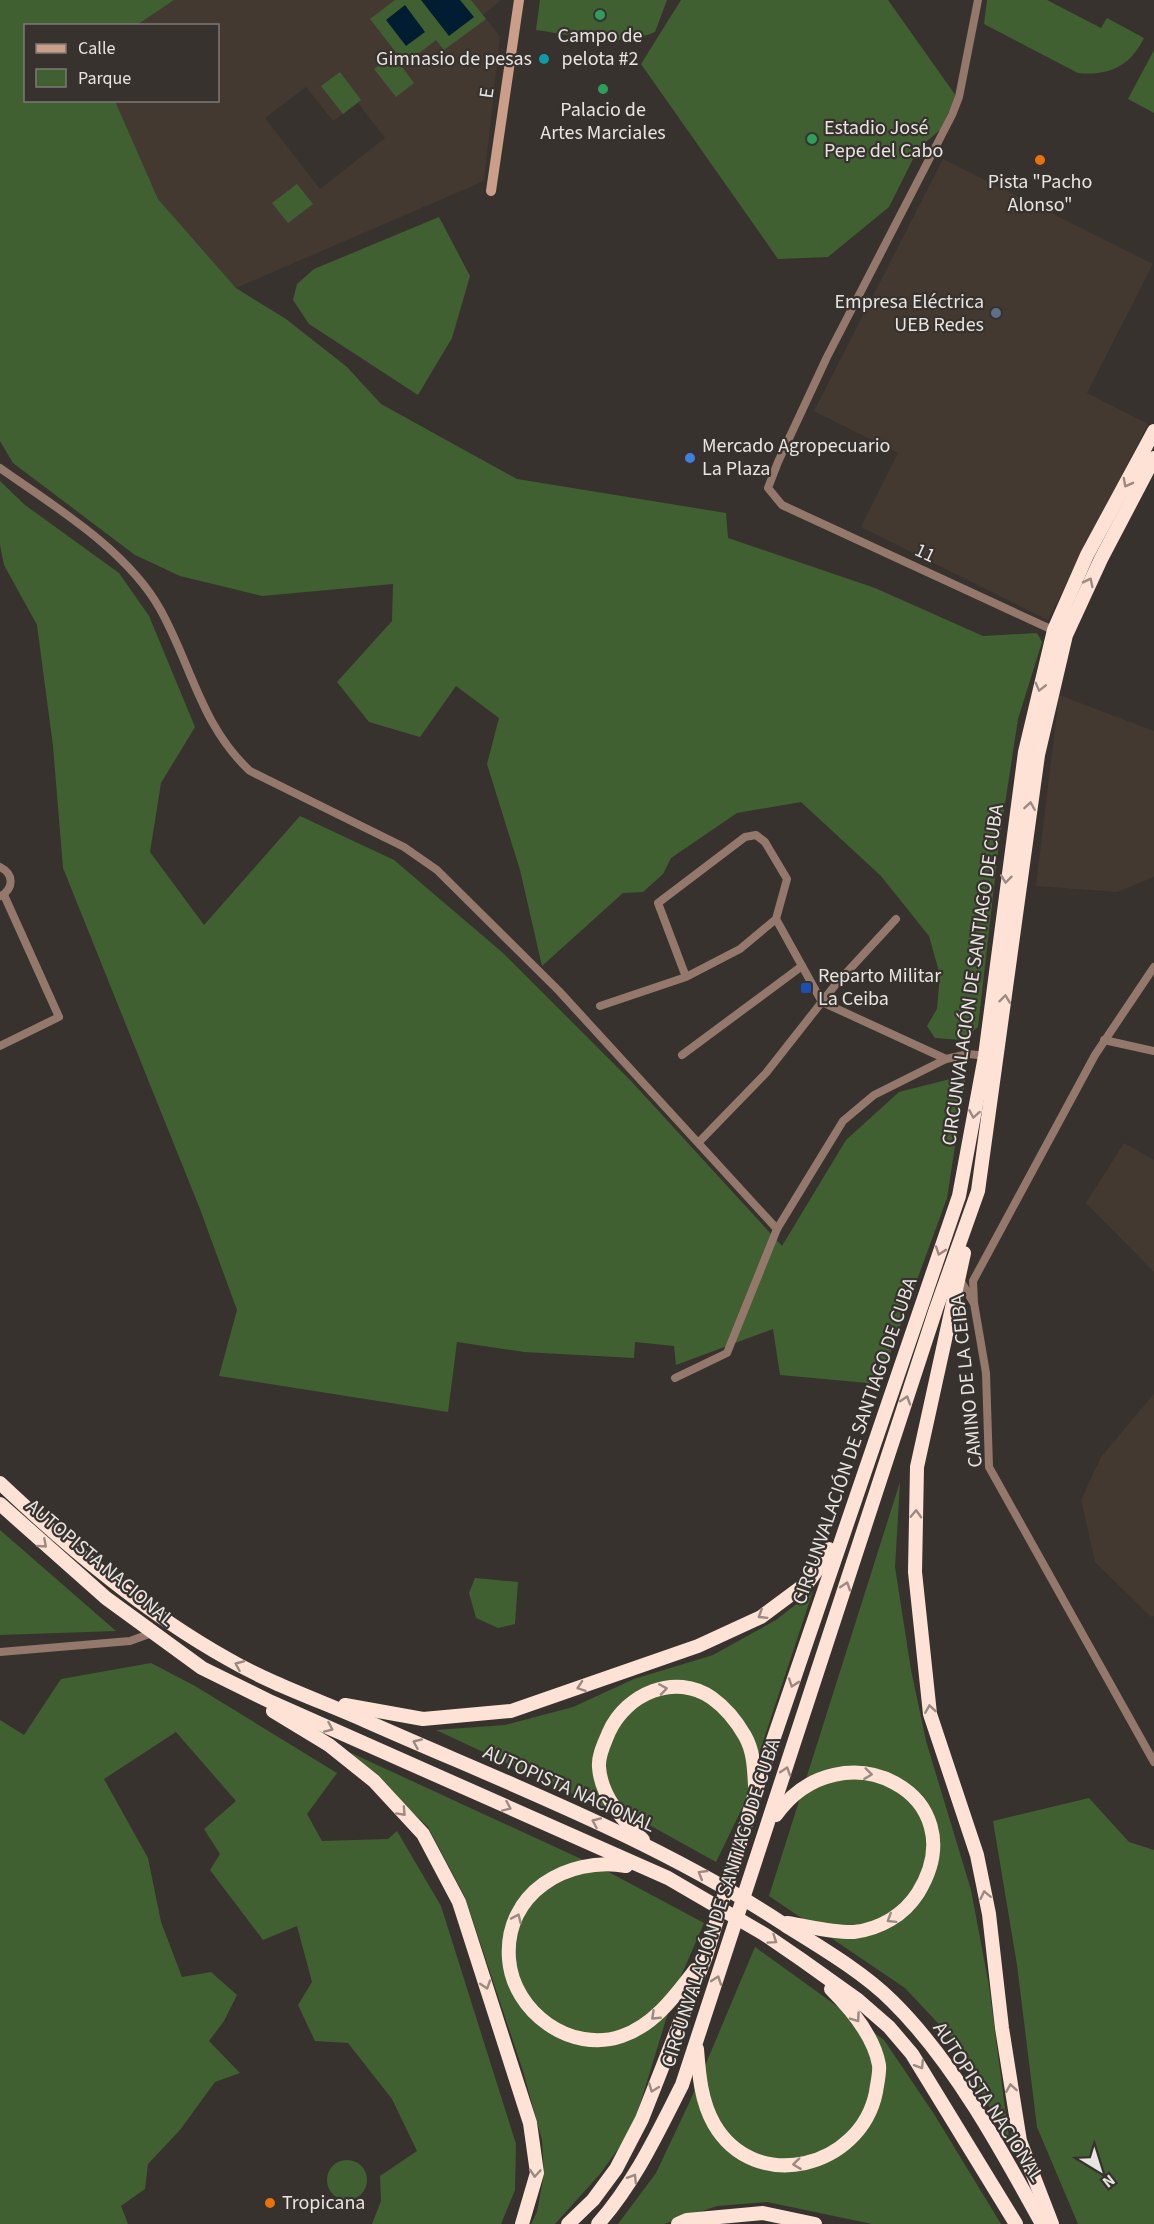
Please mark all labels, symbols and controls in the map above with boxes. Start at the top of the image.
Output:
marker: Campo de pelota #2 [593,8,607,22]
place label: Campo de pelota #2 [557,22,643,73]
legend [24,24,219,102]
text: Calle [78,36,116,61]
place label: Gimnasio de pesas [376,45,532,73]
marker: Gimnasio de pesas [537,52,551,66]
text: Parque [78,66,131,91]
marker: Palacio de Artes Marciales [596,82,610,96]
street label: E [472,86,502,100]
place label: Palacio de Artes Marciales [540,96,666,147]
place label: Estadio José Pepe del Cabo [824,114,943,165]
marker: Estadio José Pepe del Cabo [805,132,819,146]
marker: Pista "Pacho Alonso" [1033,153,1047,167]
place label: Pista "Pacho Alonso" [988,168,1092,219]
place label: Empresa Eléctrica UEB Redes [835,288,984,339]
marker: Empresa Eléctrica UEB Redes [989,306,1003,320]
place label: Mercado Agropecuario La Plaza [702,432,890,483]
marker: Mercado Agropecuario La Plaza [683,451,697,465]
one-way arrow [1123,476,1134,487]
street label: 11 [910,536,940,570]
one-way arrow [1082,577,1094,588]
one-way arrow [1034,682,1047,692]
one-way arrow [1024,801,1036,811]
street label: CIRCUNVALACIÓN DE SANTIAGO DE CUBA [935,802,1011,1147]
one-way arrow [1001,874,1013,884]
place label: Reparto Militar La Ceiba [818,962,941,1013]
marker: Reparto Militar La Ceiba [799,981,813,995]
one-way arrow [999,995,1011,1004]
one-way arrow [968,1108,981,1118]
one-way arrow [935,1245,948,1256]
street label: CIRCUNVALACIÓN DE SANTIAGO DE CUBA [786,1274,924,1608]
street label: CAMINO DE LA CEIBA [944,1293,990,1469]
one-way arrow [899,1395,912,1406]
street label: AUTOPISTA NACIONAL [20,1493,180,1634]
one-way arrow [910,1510,922,1519]
one-way arrow [36,1537,47,1548]
one-way arrow [838,1581,851,1592]
one-way arrow [758,1607,768,1619]
one-way arrow [234,1660,245,1672]
one-way arrow [788,1677,800,1688]
one-way arrow [576,1679,587,1692]
one-way arrow [658,1683,668,1696]
one-way arrow [924,1704,936,1713]
one-way arrow [322,1721,333,1733]
street label: CIRCUNVALACIÓN DE SANTIAGO DE CUBA [654,1735,788,2071]
street label: AUTOPISTA NACIONAL [478,1738,660,1840]
one-way arrow [413,1739,424,1751]
one-way arrow [779,1766,791,1777]
one-way arrow [863,1767,873,1780]
one-way arrow [500,1800,511,1812]
one-way arrow [395,1805,406,1816]
one-way arrow [591,1817,602,1829]
one-way arrow [698,1870,709,1882]
one-way arrow [979,1890,992,1900]
one-way arrow [887,1912,898,1923]
one-way arrow [510,1914,522,1925]
one-way arrow [766,1933,777,1944]
one-way arrow [709,1975,722,1986]
one-way arrow [479,1979,491,1990]
one-way arrow [651,2009,662,2020]
one-way arrow [849,2011,860,2022]
street label: AUTOPISTA NACIONAL [926,2016,1050,2188]
one-way arrow [912,2059,923,2070]
one-way arrow [648,2083,661,2093]
one-way arrow [1006,2084,1018,2093]
north arrow [1070,2140,1130,2200]
one-way arrow [793,2158,802,2170]
one-way arrow [529,2168,542,2177]
text: N [1098,2169,1120,2193]
one-way arrow [626,2174,638,2184]
place label: Tropicana [282,2189,365,2217]
marker: Tropicana [263,2196,277,2210]

